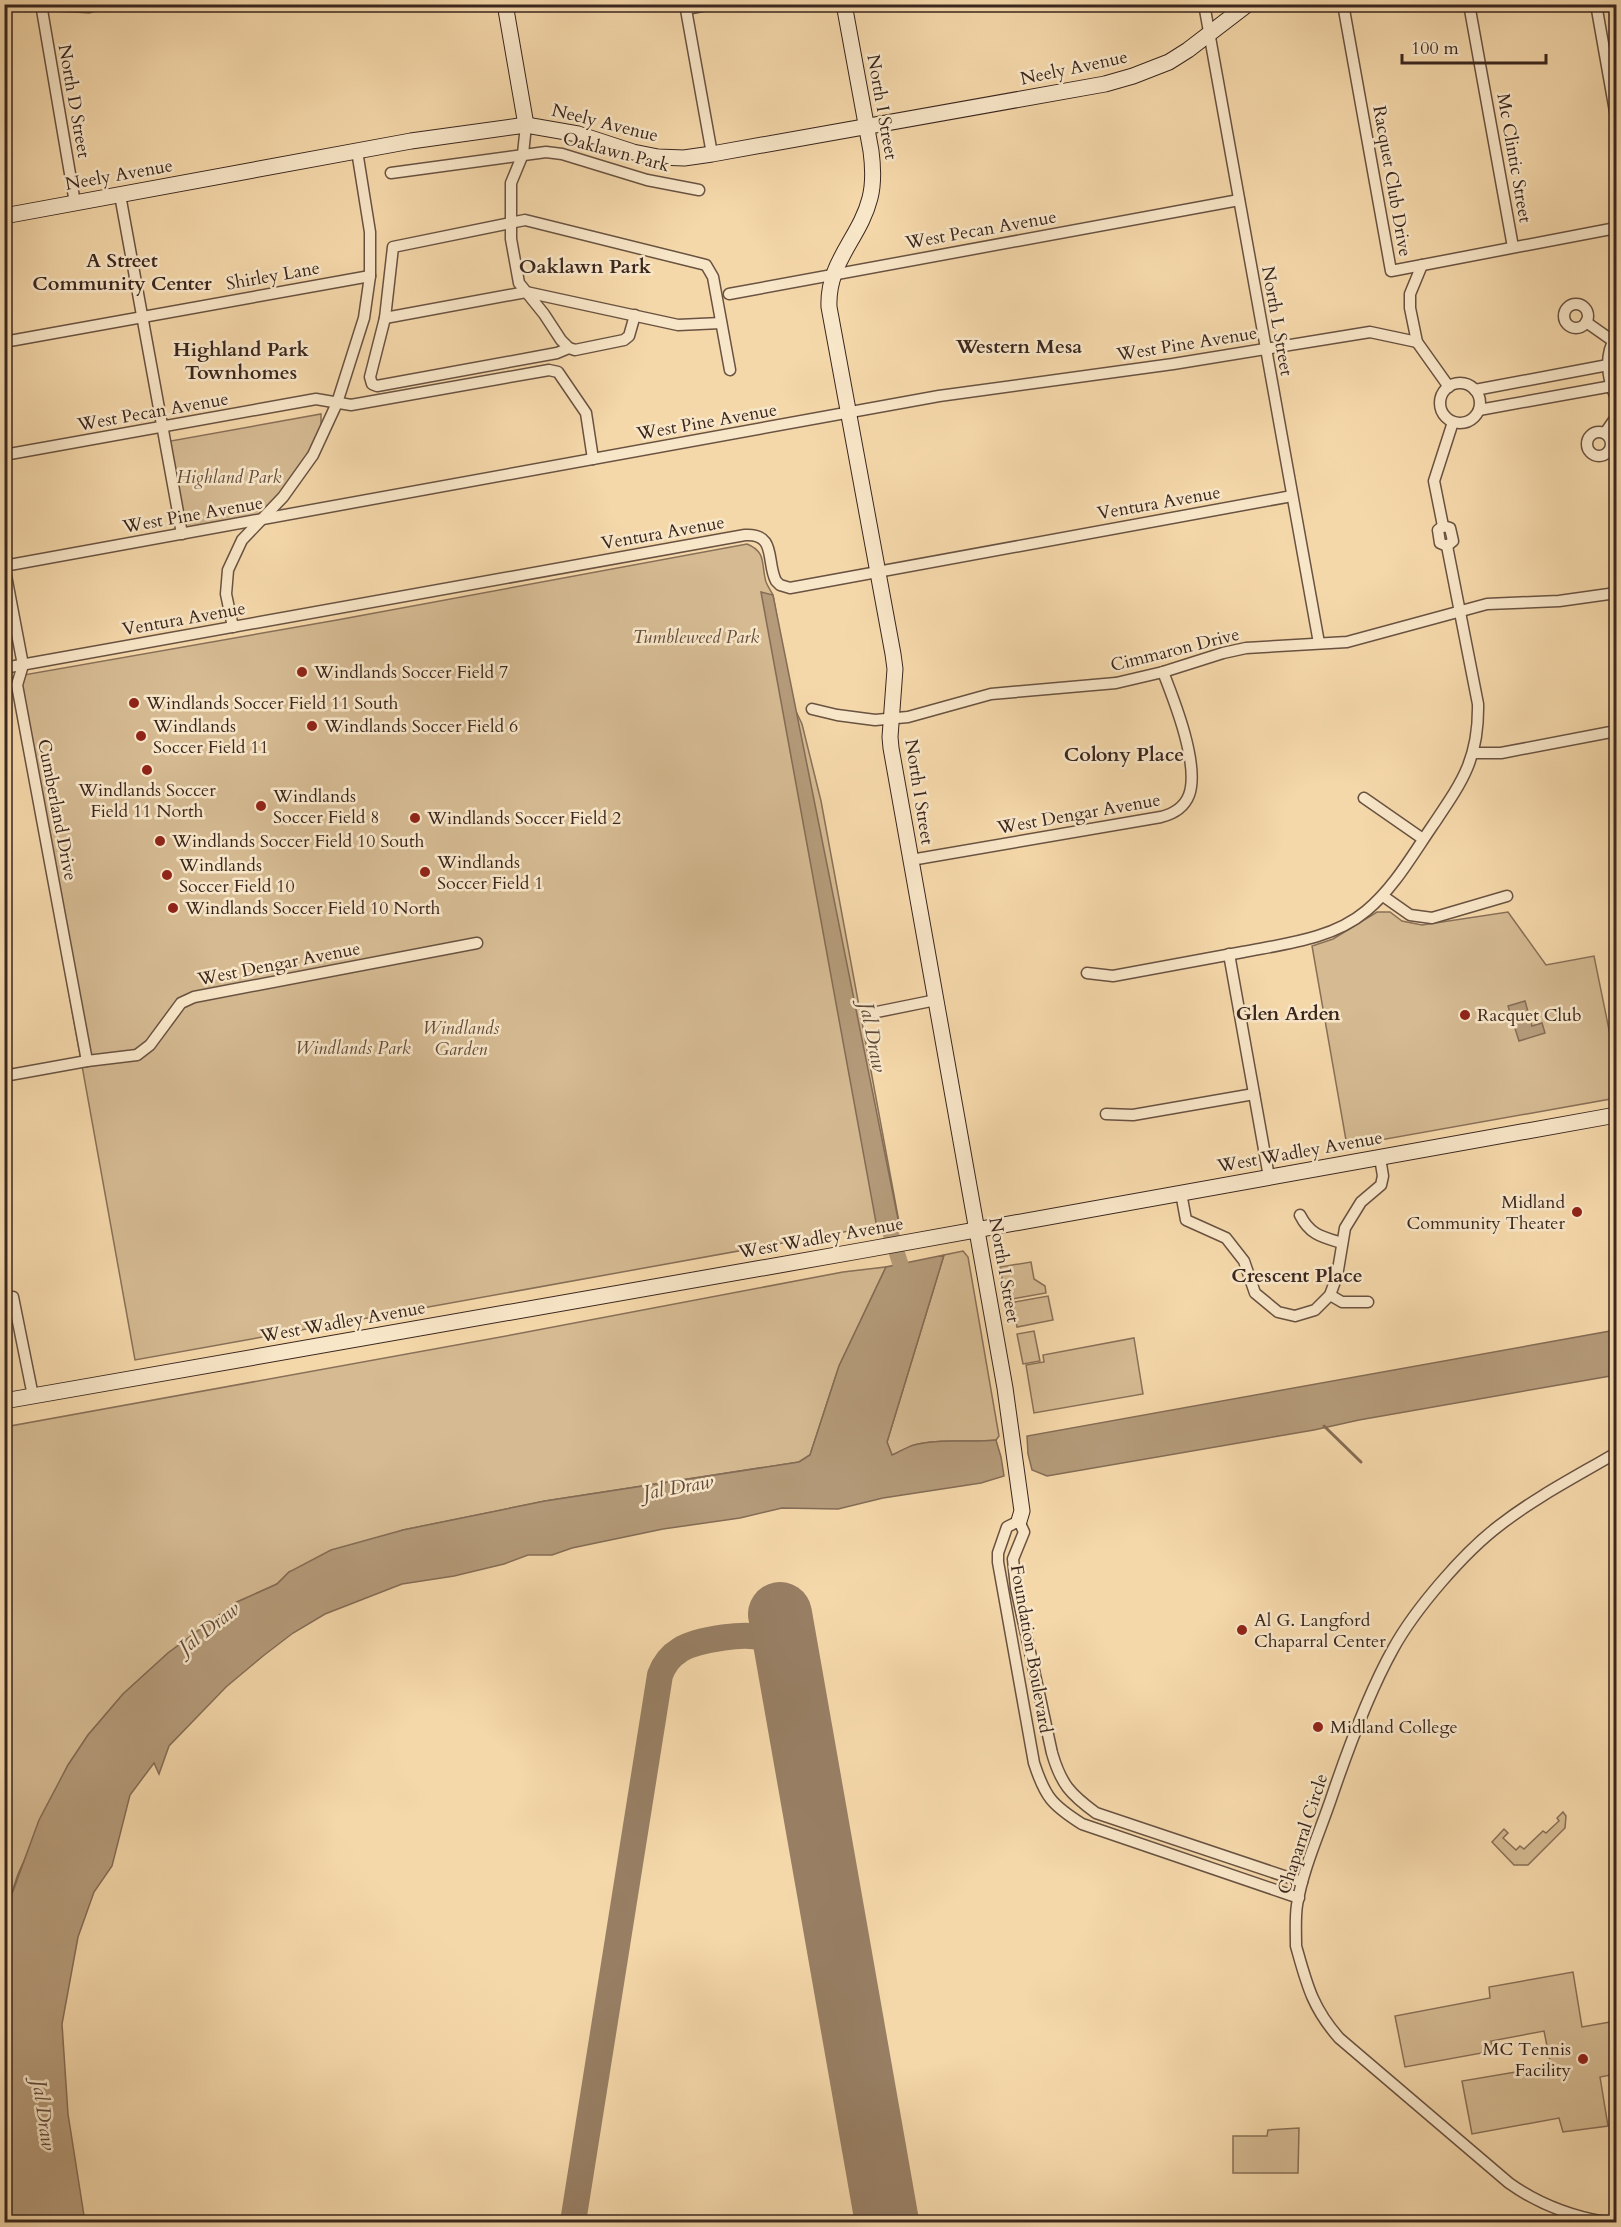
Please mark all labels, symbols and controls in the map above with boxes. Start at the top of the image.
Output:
scale bar [1402,27,1546,65]
text: 100 m [1411,36,1459,61]
street label: North D Street [52,42,96,160]
street label: Neely Avenue [1018,44,1130,92]
street label: North I Street [860,52,904,162]
street label: Mc Clintic Street [1490,91,1538,225]
street label: Neely Avenue [549,98,661,148]
street label: Racquet Club Drive [1366,104,1418,258]
street label: Oaklawn Park [560,126,672,178]
street label: Neely Avenue [63,153,175,197]
street label: West Pecan Avenue [903,204,1058,256]
district label: A Street Community Center [32,247,213,297]
district label: Oaklawn Park [519,253,652,280]
street label: Shirley Lane [224,255,322,297]
street label: North L Street [1255,264,1299,378]
street label: West Pine Avenue [1114,321,1259,368]
district label: Western Mesa [955,333,1082,360]
district label: Highland Park Townhomes [173,336,309,386]
street label: West Pecan Avenue [75,386,230,438]
street label: West Pine Avenue [634,397,779,447]
park label: Highland Park [177,465,282,490]
street label: Ventura Avenue [1095,480,1223,526]
street label: West Pine Avenue [120,490,265,540]
street label: Ventura Avenue [599,510,727,556]
street label: Ventura Avenue [120,596,248,642]
street label: Cimmaron Drive [1108,622,1242,678]
park label: Tumbleweed Park [633,625,759,650]
place label: Windlands Soccer Field 7 [313,660,508,685]
marker: Windlands Soccer Field 7 [295,665,309,679]
place label: Windlands Soccer Field 11 South [145,691,399,716]
marker: Windlands Soccer Field 11 South [127,696,141,710]
place label: Windlands Soccer Field 11 [152,714,269,760]
place label: Windlands Soccer Field 6 [323,714,518,739]
marker: Windlands Soccer Field 6 [305,719,319,733]
marker: Windlands Soccer Field 11 [134,729,148,743]
street label: Cumberland Drive [31,737,83,883]
street label: North I Street [898,738,940,847]
district label: Colony Place [1064,741,1184,768]
marker: Windlands Soccer Field 11 North [140,763,154,777]
place label: Windlands Soccer Field 11 North [77,778,216,824]
place label: Windlands Soccer Field 8 [272,784,379,830]
street label: West Dengar Avenue [994,787,1163,841]
marker: Windlands Soccer Field 8 [254,799,268,813]
place label: Windlands Soccer Field 2 [426,806,621,831]
marker: Windlands Soccer Field 2 [408,811,422,825]
place label: Windlands Soccer Field 10 South [171,829,425,854]
marker: Windlands Soccer Field 10 South [153,834,167,848]
place label: Windlands Soccer Field 1 [436,850,543,896]
place label: Windlands Soccer Field 10 [178,853,295,899]
marker: Windlands Soccer Field 1 [418,865,432,879]
marker: Windlands Soccer Field 10 [160,868,174,882]
place label: Windlands Soccer Field 10 North [184,896,441,921]
marker: Windlands Soccer Field 10 North [166,901,180,915]
street label: West Dengar Avenue [195,936,362,992]
water label: Jal Draw [852,995,893,1076]
district label: Glen Arden [1236,1000,1341,1027]
place label: Racquet Club [1477,1003,1582,1028]
marker: Racquet Club [1458,1008,1472,1022]
park label: Windlands Garden [423,1016,499,1062]
park label: Windlands Park [295,1036,411,1061]
street label: West Wadley Avenue [1214,1125,1385,1179]
place label: Midland Community Theater [1406,1190,1565,1236]
marker: Midland Community Theater [1570,1205,1584,1219]
street label: West Wadley Avenue [735,1211,906,1265]
street label: North I Street [982,1215,1026,1325]
district label: Crescent Place [1231,1262,1363,1289]
street label: West Wadley Avenue [257,1295,428,1349]
water label: Jal Draw [636,1467,716,1507]
street label: Foundation Boulevard [1004,1563,1058,1736]
water label: Jal Draw [169,1595,246,1664]
place label: Al G. Langford Chaparral Center [1254,1608,1386,1654]
marker: Al G. Langford Chaparral Center [1235,1623,1249,1637]
place label: Midland College [1330,1715,1458,1740]
marker: Midland College [1311,1720,1325,1734]
street label: Chaparral Circle [1272,1770,1334,1898]
place label: MC Tennis Facility [1483,2037,1571,2083]
marker: MC Tennis Facility [1576,2052,1590,2066]
water label: Jal Draw [25,2073,62,2153]

